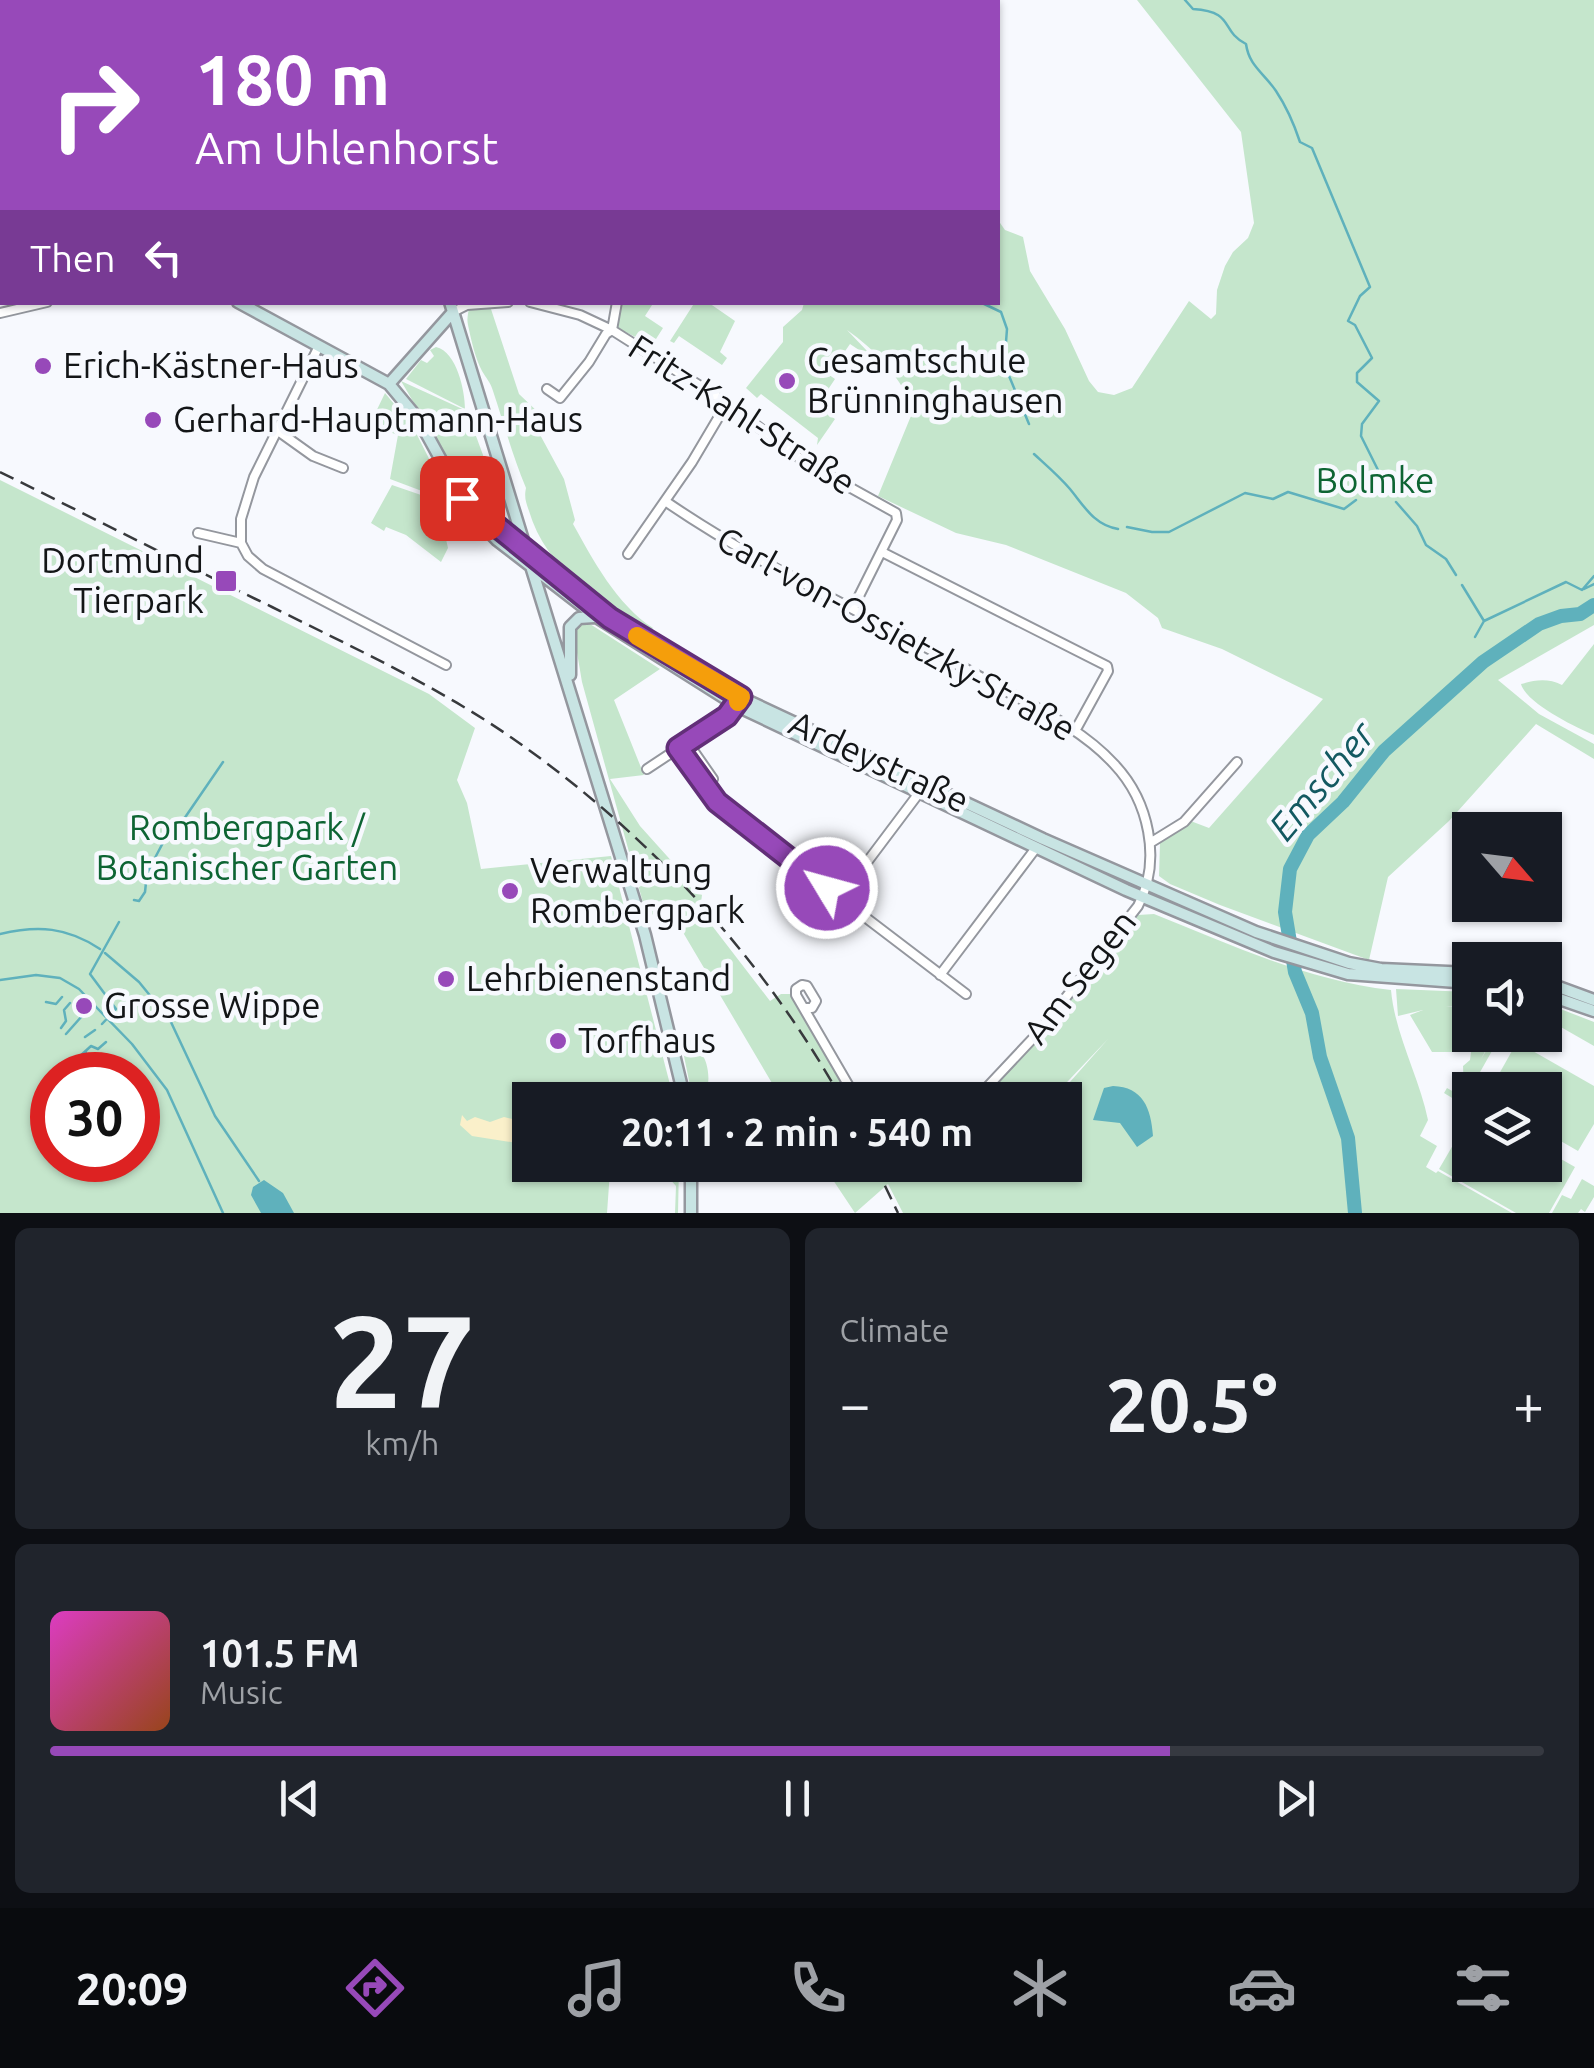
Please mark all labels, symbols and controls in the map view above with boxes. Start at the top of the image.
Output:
icon: right [30,40,160,170]
text: 180 m [195,40,390,118]
text: Am Uhlenhorst [195,122,498,173]
icon: left [136,230,191,285]
text: Then [30,237,116,279]
street label: Fritz-Kahl-Straße [622,326,863,502]
place label: Gesamtschule Brünninghausen [807,340,1064,420]
place label: Erich-Kästner-Haus [63,345,359,385]
marker: Erich-Kästner-Haus [32,355,54,377]
marker: Gesamtschule Brünninghausen [776,370,798,392]
place label: Gerhard-Hauptmann-Haus [173,399,583,439]
marker: Gerhard-Hauptmann-Haus [142,409,164,431]
pin [420,456,505,541]
park label: Bolmke [1316,460,1434,500]
icon: arrive [435,471,490,526]
street label: Carl-von-Ossietzky-Straße [710,518,1083,748]
place label: Dortmund Tierpark [41,540,204,620]
marker: Dortmund Tierpark [213,568,239,594]
street label: Ardeystraße [783,702,975,820]
water label: Emscher [1260,712,1383,848]
park label: Rombergpark / Botanischer Garten [96,807,398,887]
north arrow [1452,812,1562,922]
map controls [1452,812,1562,1182]
position arrow [775,836,879,940]
place label: Verwaltung Rombergpark [530,850,745,930]
marker: Verwaltung Rombergpark [499,880,521,902]
street label: Am Segen [1015,902,1144,1051]
button: sound [1452,942,1562,1052]
place label: Lehrbienenstand [466,958,731,998]
marker: Lehrbienenstand [435,968,457,990]
place label: Grosse Wippe [104,985,320,1025]
marker: Grosse Wippe [73,995,95,1017]
place label: Torfhaus [578,1020,716,1060]
marker: Torfhaus [547,1030,569,1052]
speed limit sign: 30 [30,1052,160,1182]
button: layers [1452,1072,1562,1182]
text: 20:11 · 2 min · 540 m [621,1111,973,1153]
text: 27 [329,1287,476,1433]
text: Climate [840,1312,950,1348]
text: 20.5° [1106,1362,1278,1446]
text: − [840,1373,871,1434]
text: + [1513,1373,1544,1434]
text: km/h [365,1425,439,1461]
text: 101.5 FM [200,1632,359,1674]
text: Music [200,1674,283,1710]
icon: previous [272,1771,327,1826]
icon: pause [770,1771,825,1826]
icon: next [1268,1771,1323,1826]
icon: directions [340,1953,410,2023]
icon: music [562,1953,632,2023]
icon: phone [783,1953,853,2023]
icon: climate [1005,1953,1075,2023]
icon: car [1227,1953,1297,2023]
icon: filters [1448,1953,1518,2023]
text: 20:09 [76,1963,188,2014]

